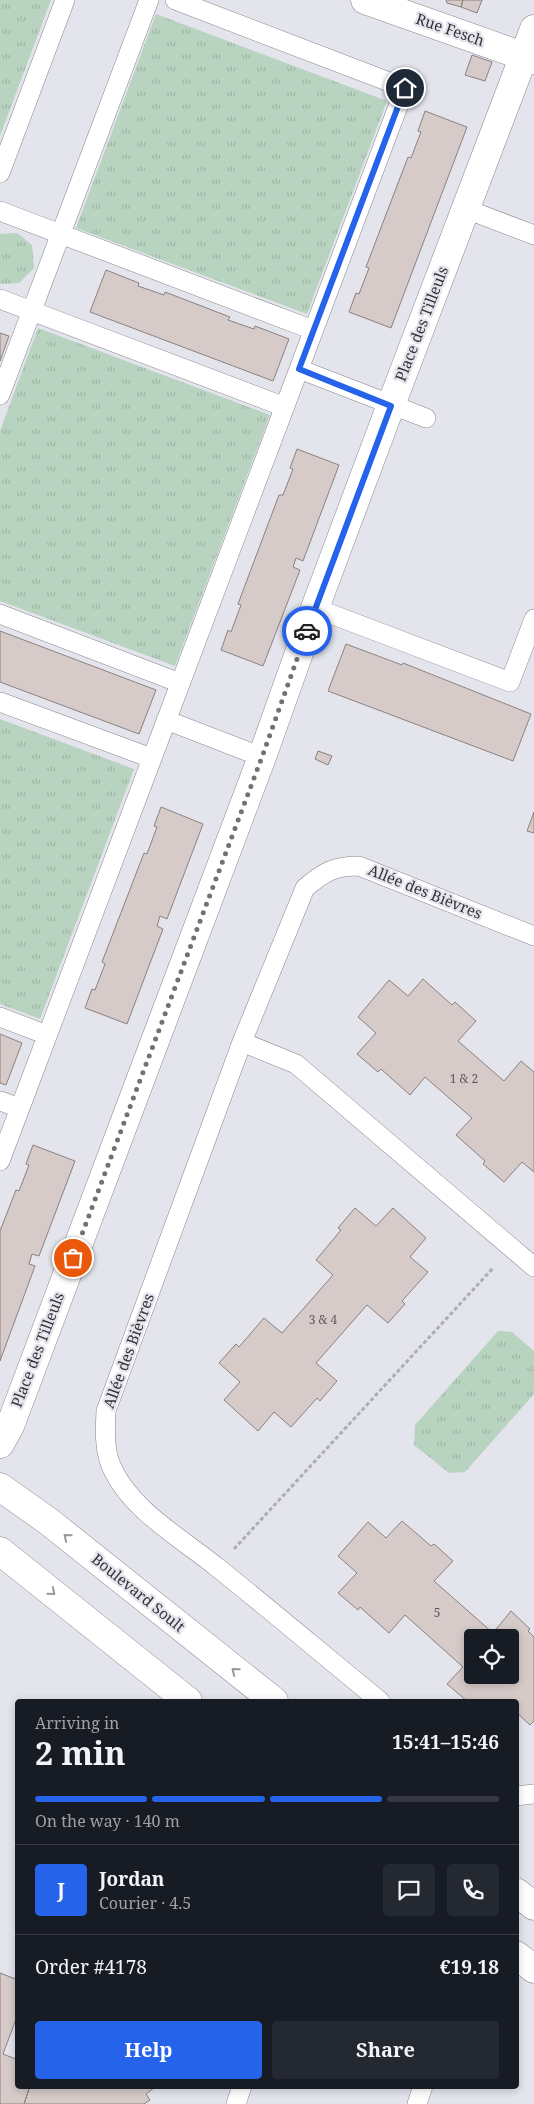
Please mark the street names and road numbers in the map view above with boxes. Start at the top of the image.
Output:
street label: Rue Fesch [413,8,488,50]
street label: Place des Tilleuls [390,263,452,384]
street label: Allée des Bièvres [366,859,485,923]
street label: Place des Tilleuls [6,1289,68,1410]
street label: Allée des Bièvres [98,1290,158,1411]
street label: Boulevard Soult [88,1549,189,1636]

